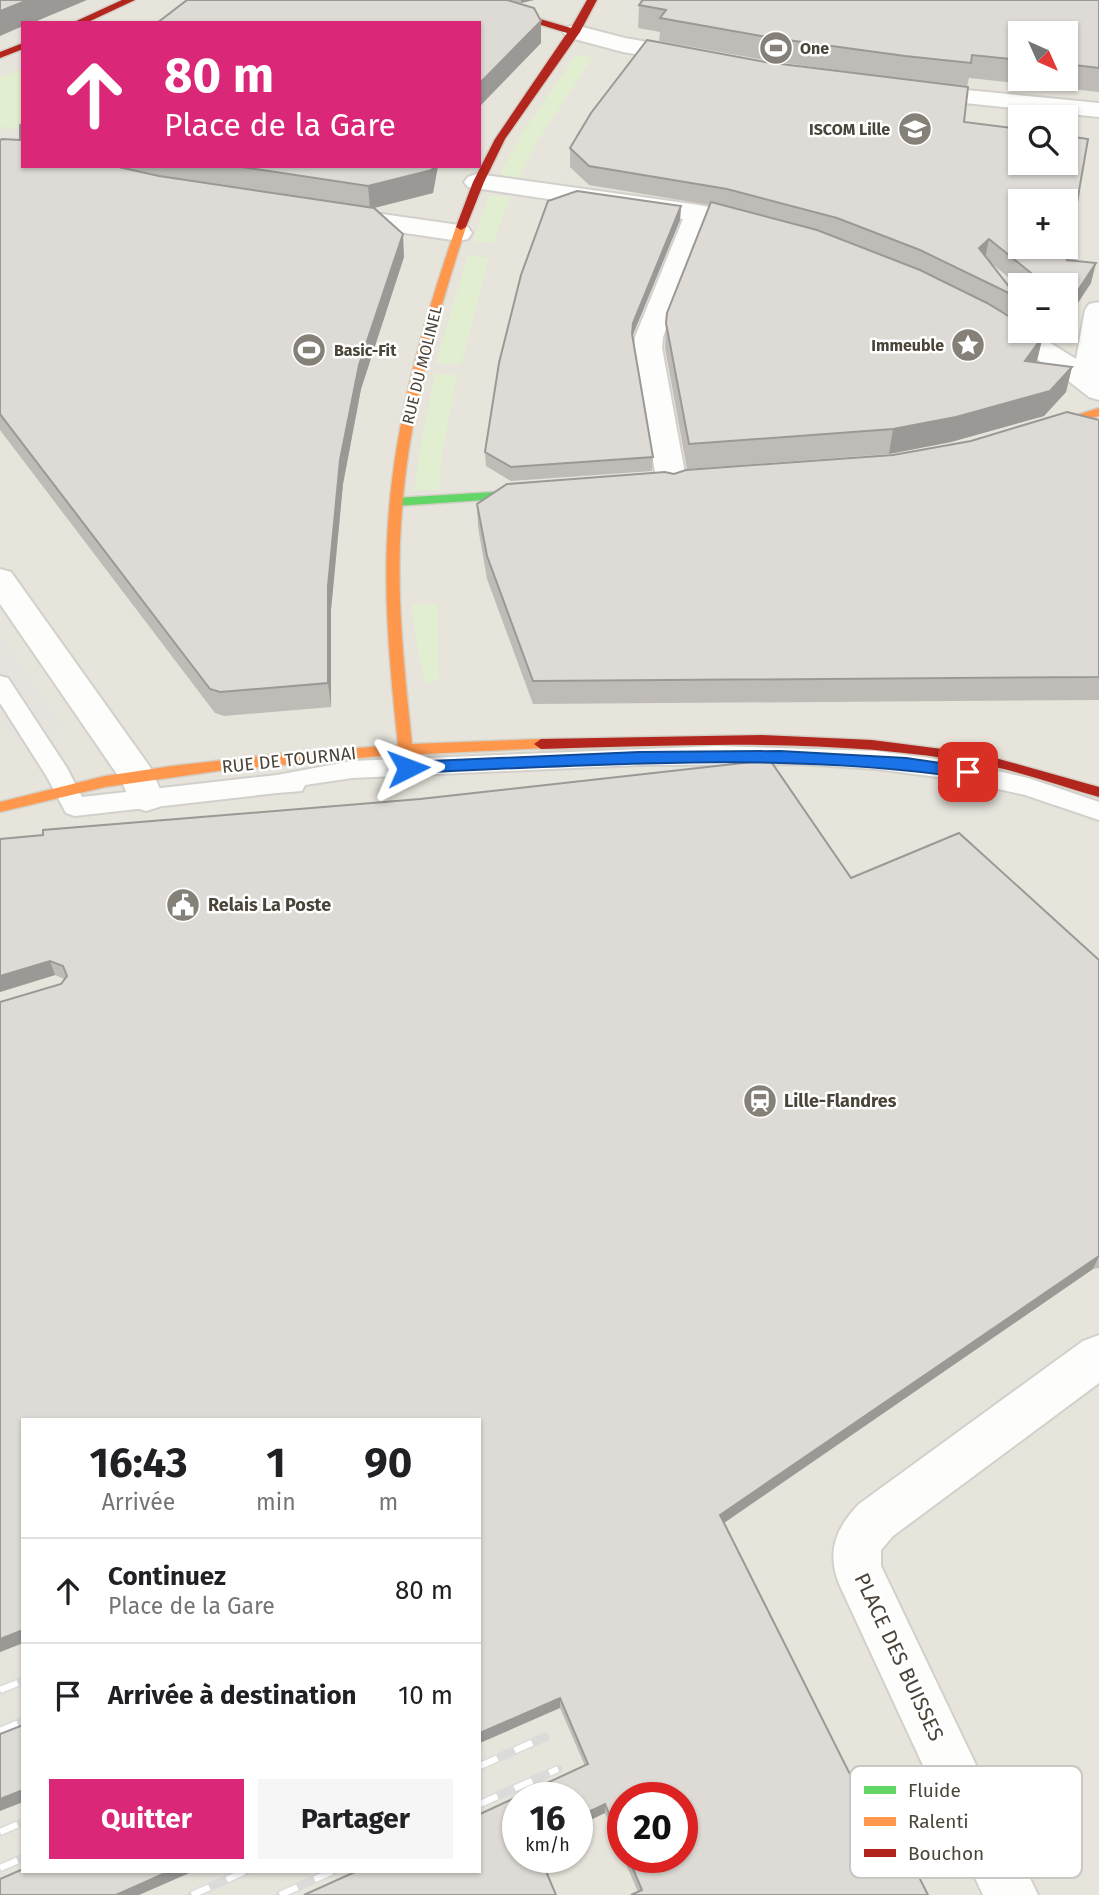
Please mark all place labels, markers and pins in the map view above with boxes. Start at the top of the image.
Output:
sports icon: One [757,29,795,67]
place label: One [800,39,829,58]
school or university icon: ISCOM Lille [896,110,934,148]
place label: ISCOM Lille [809,120,890,139]
place icon: Immeuble [949,326,987,364]
sports icon: Basic-Fit [290,331,328,369]
place label: Immeuble [871,336,944,355]
place label: Basic-Fit [334,341,397,360]
pin [938,742,998,802]
public building icon: Relais La Poste [164,886,202,924]
place label: Relais La Poste [208,894,331,916]
station icon: Lille-Flandres [741,1082,779,1120]
place label: Lille-Flandres [784,1090,897,1112]

